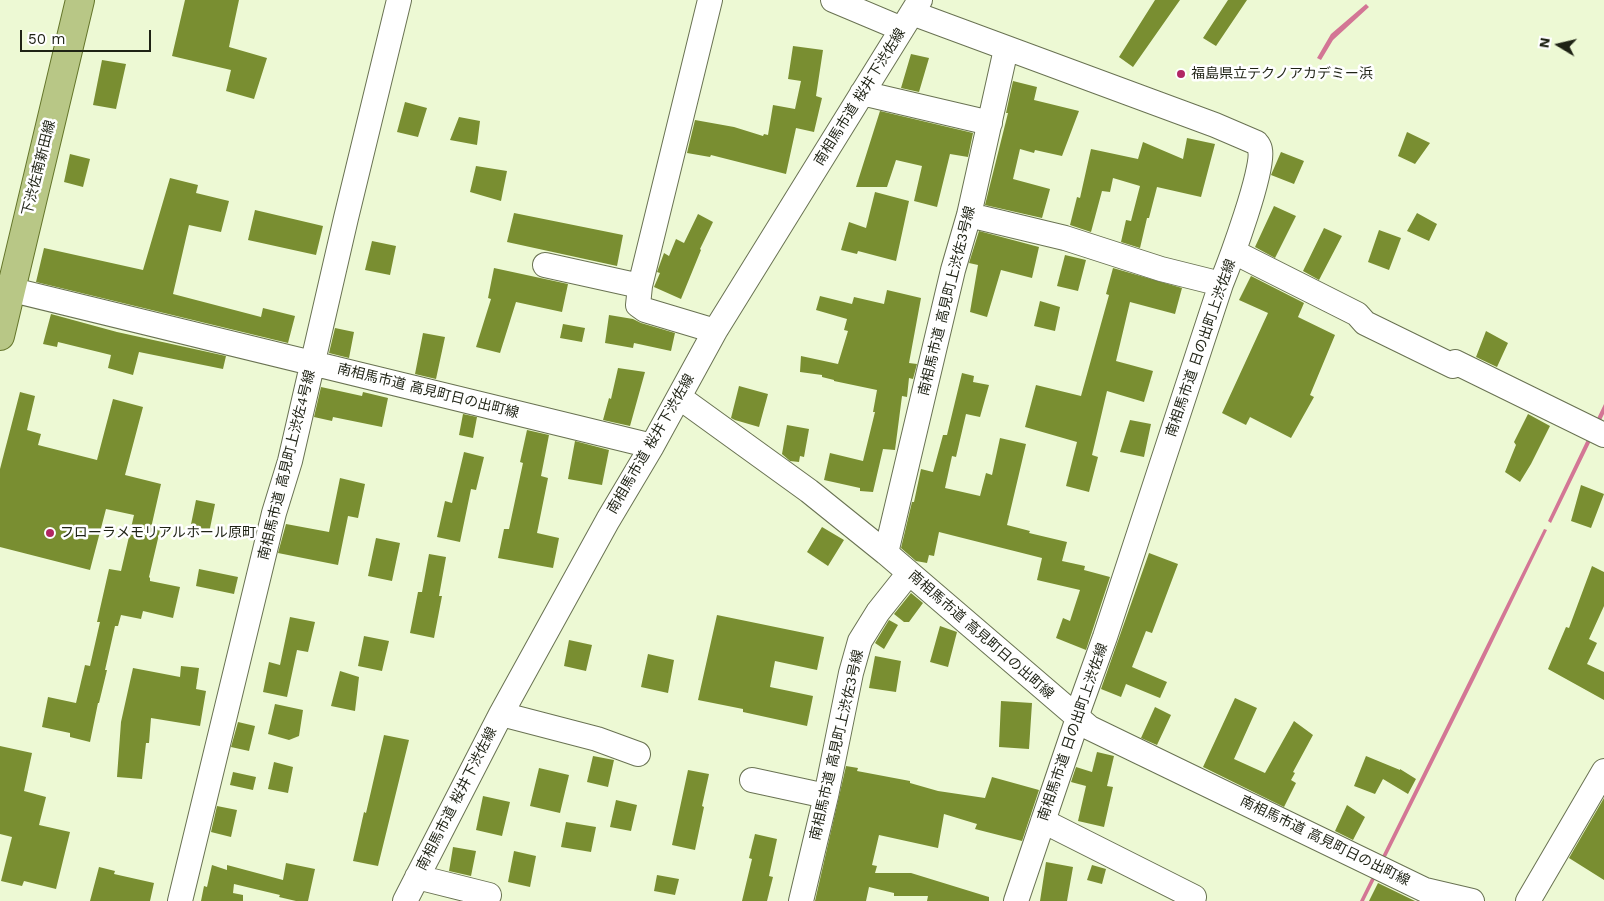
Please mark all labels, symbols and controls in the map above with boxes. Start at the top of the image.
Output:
scale bar [22,20,154,52]
north arrow [1534,20,1584,70]
street label: 南相馬市道 桜井下渋佐線 [811,25,909,169]
text: 50 m [28,30,65,48]
text: N [1535,36,1553,49]
place label: 福島県立テクノアカデミー浜 [1191,66,1373,82]
marker: 福島県立テクノアカデミー浜 [1175,68,1187,80]
street label: 下渋佐南新田線 [19,118,59,218]
street label: 南相馬市道 高見町上渋佐3号線 [915,204,979,398]
street label: 南相馬市道 日の出町上渋佐線 [1163,257,1239,439]
street label: 南相馬市道 高見町日の出町線 [335,360,521,422]
street label: 南相馬市道 高見町上渋佐4号線 [255,368,319,562]
street label: 南相馬市道 桜井下渋佐線 [604,371,698,517]
place label: フローラメモリアルホール原町 [60,525,256,541]
marker: フローラメモリアルホール原町 [44,527,56,539]
street label: 南相馬市道 高見町日の出町線 [905,567,1057,703]
street label: 南相馬市道 日の出町上渋佐線 [1035,641,1111,823]
street label: 南相馬市道 高見町上渋佐3号線 [807,648,867,842]
street label: 南相馬市道 桜井下渋佐線 [413,724,501,874]
street label: 南相馬市道 高見町日の出町線 [1237,793,1413,889]

